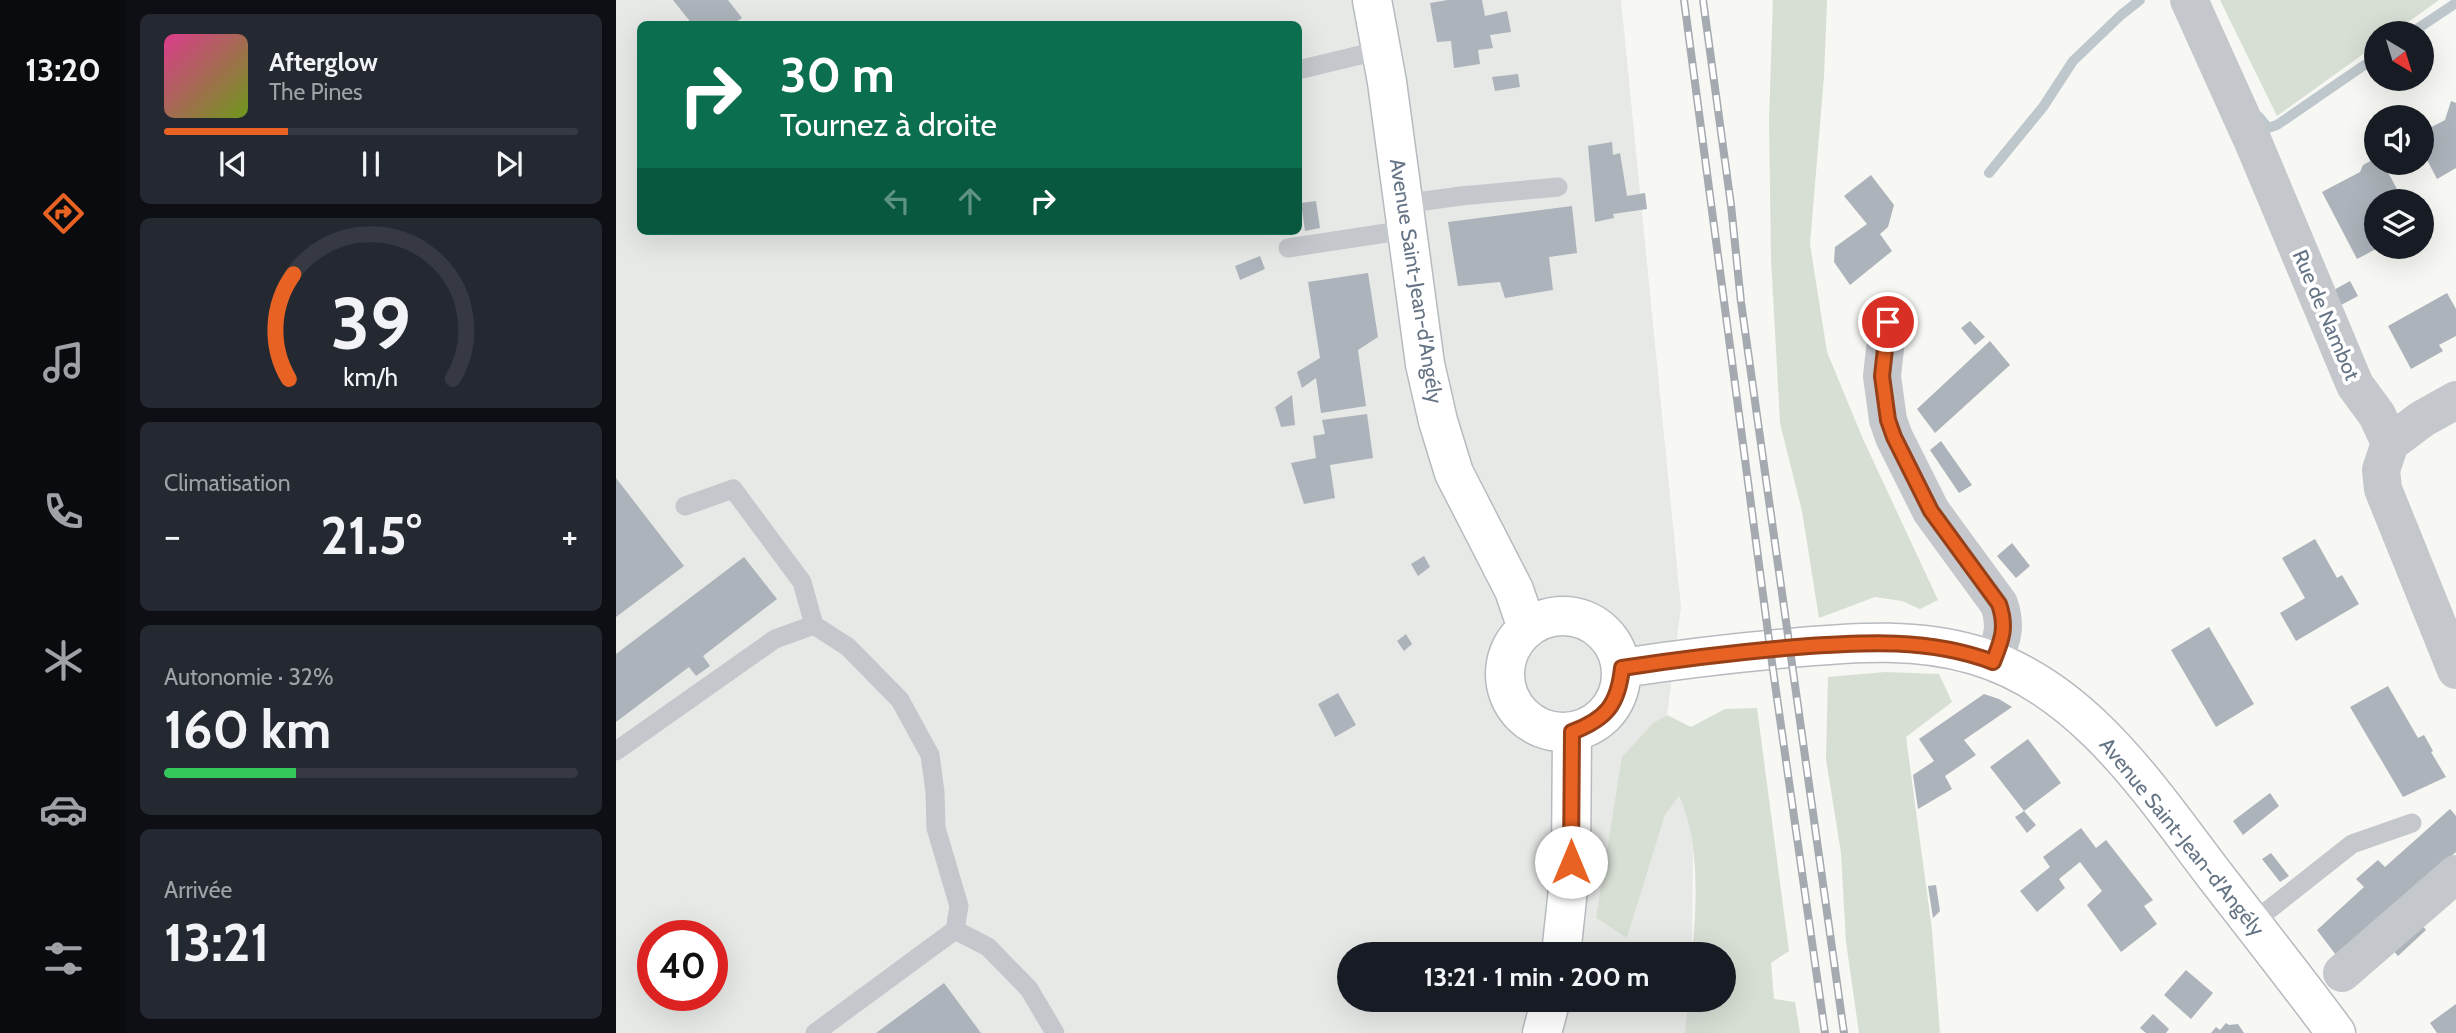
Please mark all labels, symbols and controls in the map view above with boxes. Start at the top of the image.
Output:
north arrow [2364,21,2434,91]
map controls [2364,21,2434,259]
text: 30 m [780,45,895,104]
text: Afterglow [269,46,378,78]
icon: right [665,49,756,140]
text: 13:20 [25,50,101,89]
text: The Pines [269,78,363,106]
text: Tournez à droite [780,105,997,144]
button: sound [2364,105,2434,175]
icon: previous [214,145,252,183]
icon: pause [352,145,390,183]
icon: next [490,145,528,183]
street label: Avenue Saint-Jean-d'Angély [1385,157,1448,406]
icon: left [878,182,916,220]
icon: ahead [951,182,989,220]
icon: right [1024,182,1062,220]
icon: directions [39,189,88,238]
button: layers [2364,189,2434,259]
street label: Rue de Nambot [2288,246,2365,384]
text: 39 [331,279,411,367]
pin [1858,292,1918,352]
icon: arrive [1869,303,1907,341]
icon: music [39,338,88,387]
text: km/h [344,361,398,391]
text: Climatisation [164,469,291,497]
icon: phone [39,487,88,536]
text: 21.5° [320,504,422,567]
text: − [164,512,181,559]
text: + [561,512,578,559]
icon: climate [39,636,88,685]
text: Autonomie · 32% [164,663,334,691]
text: 160 km [164,698,331,761]
street label: Avenue Saint-Jean-d'Angély [2095,733,2270,941]
icon: car [39,785,88,834]
position arrow [1534,825,1608,899]
text: Arrivée [164,876,232,904]
text: 13:21 [164,911,269,974]
speed limit sign: 40 [637,920,728,1011]
icon: filters [39,934,88,983]
text: 13:21 · 1 min · 200 m [1424,961,1649,993]

